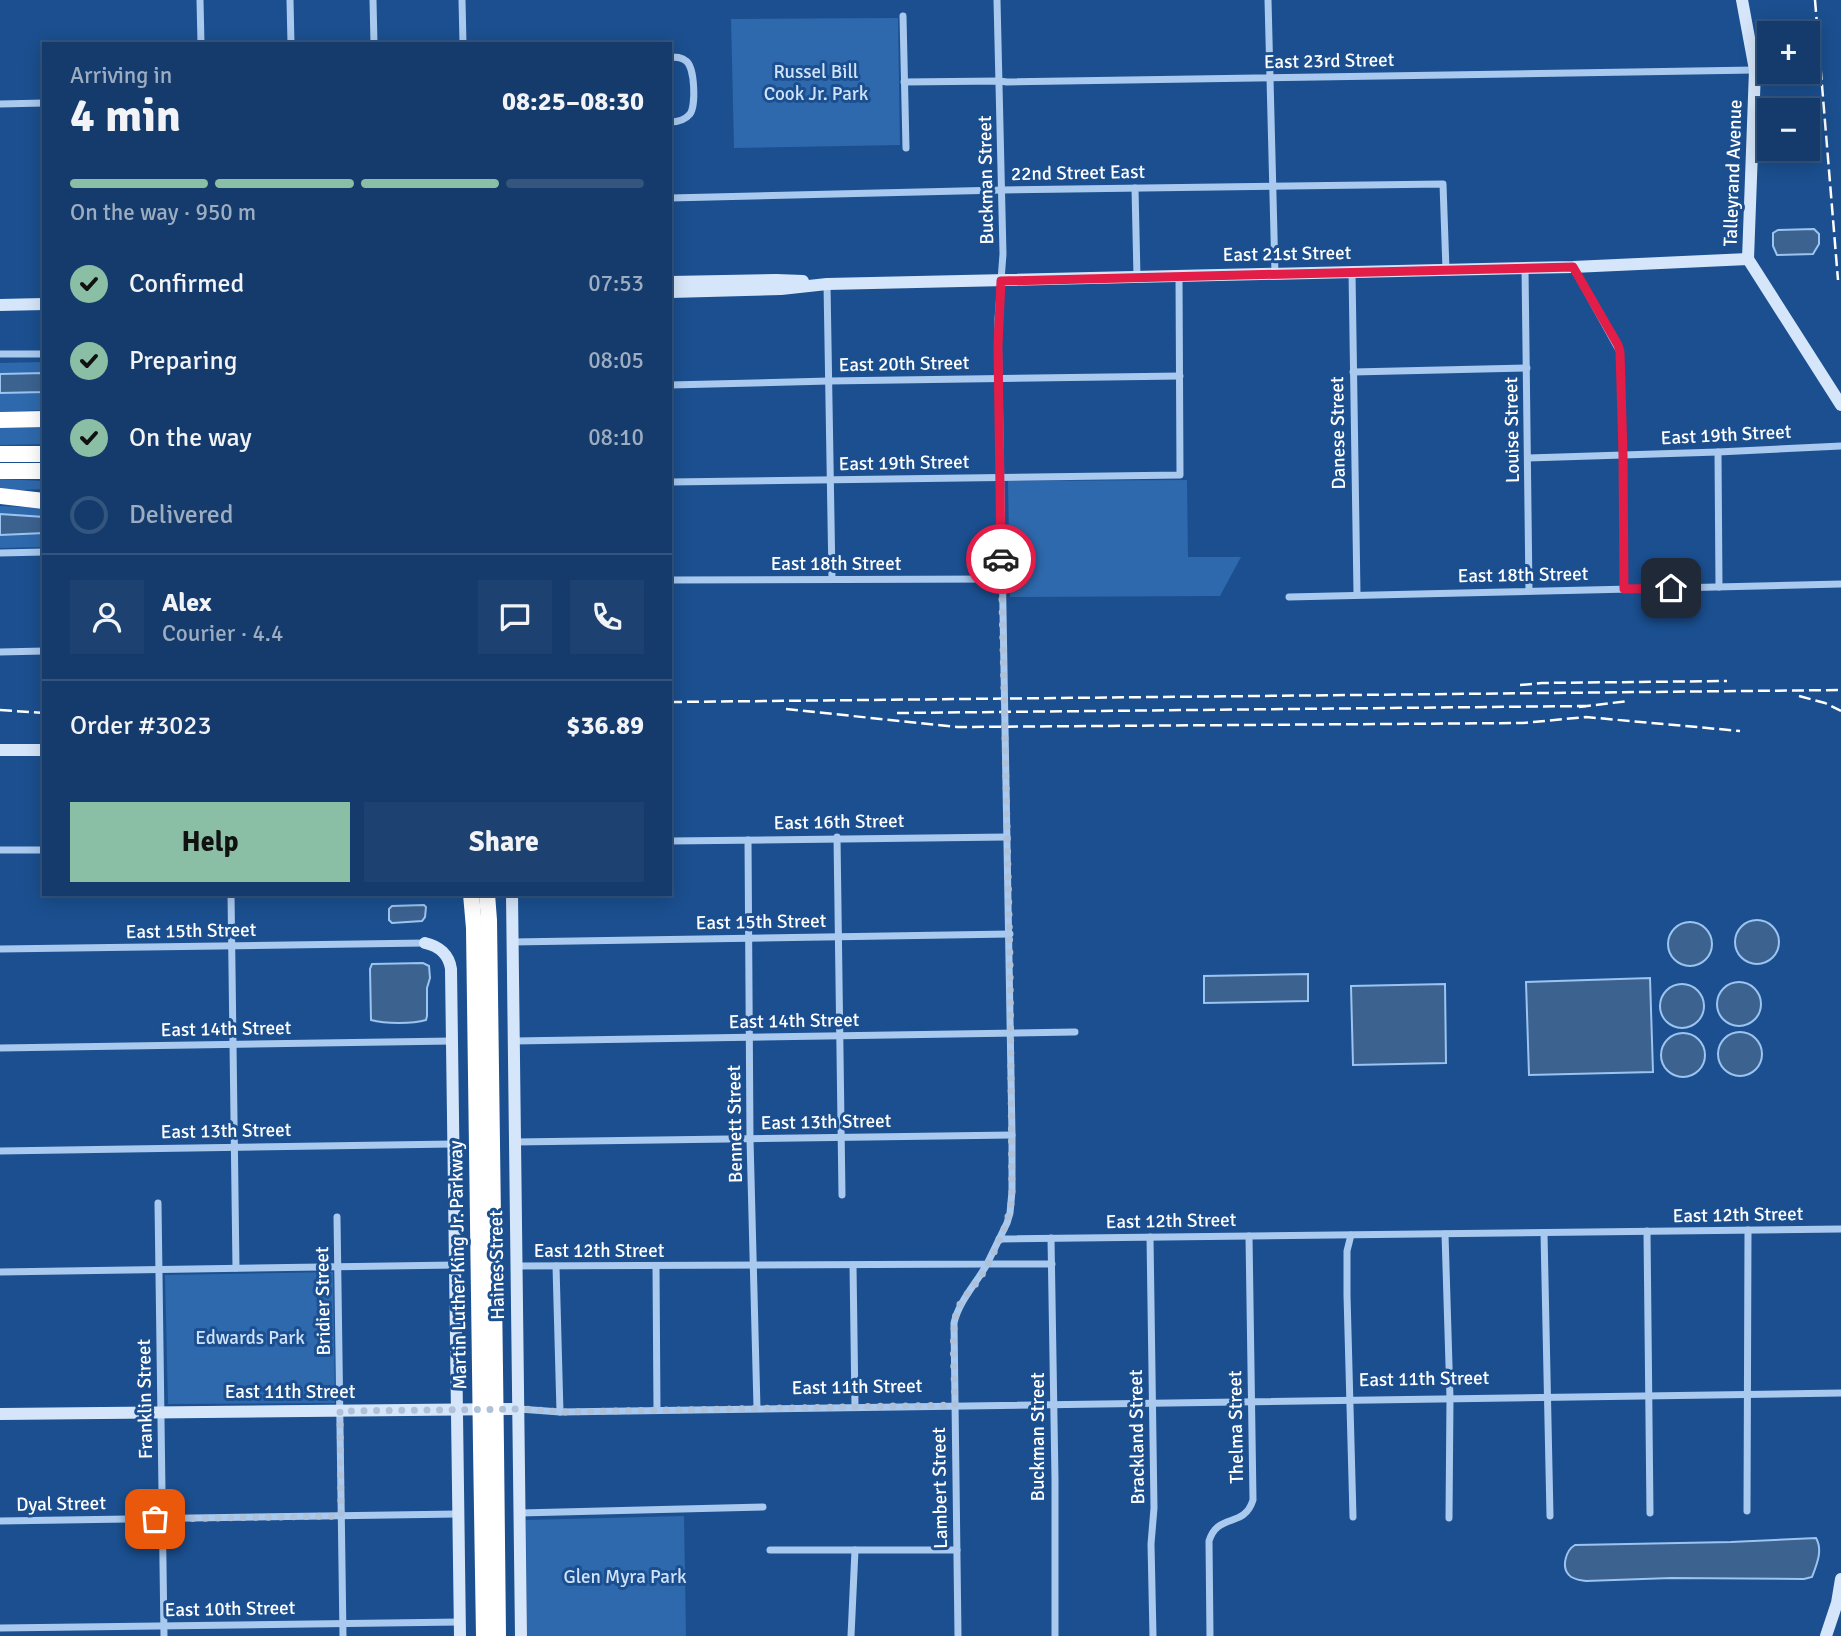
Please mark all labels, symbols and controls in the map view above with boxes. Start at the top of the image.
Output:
map controls [1757,21,1820,161]
button: + [1757,21,1820,84]
street label: East 23rd Street [1264,48,1395,74]
park label: Russel Bill Cook Jr. Park [764,60,869,106]
text: Arriving in [70,61,172,90]
text: 08:25–08:30 [502,86,644,118]
text: 4 min [70,88,181,144]
button: − [1757,98,1820,161]
street label: Talleyrand Avenue [1718,99,1748,247]
street label: Buckman Street [973,115,999,245]
street label: 22nd Street East [1011,160,1146,186]
text: On the way · 950 m [70,198,256,227]
street label: East 21st Street [1223,241,1352,267]
icon: check [70,265,108,303]
text: Confirmed [129,268,244,300]
text: 07:53 [588,269,644,298]
icon: check [70,342,108,380]
text: Preparing [129,345,237,377]
text: 08:05 [588,346,644,375]
street label: East 20th Street [839,351,970,377]
street label: Danese Street [1325,376,1351,490]
street label: Louise Street [1499,376,1525,483]
icon: check [70,419,108,457]
street label: East 19th Street [1660,420,1792,450]
text: On the way [129,422,252,454]
text: 08:10 [588,423,644,452]
street label: East 19th Street [839,450,970,476]
text: Delivered [129,499,234,531]
courier [966,524,1036,594]
icon: car [982,540,1020,578]
street label: East 18th Street [771,552,902,576]
pin [1641,558,1701,618]
street label: East 18th Street [1458,562,1589,588]
icon: home [1652,569,1690,607]
button: person [70,580,144,654]
button: chat [478,580,552,654]
button: phone [570,580,644,654]
text: Alex [162,587,212,619]
text: Courier · 4.4 [162,619,283,648]
text: Order #3023 [70,710,211,742]
text: $36.89 [566,710,644,742]
button: Help [70,802,350,882]
button: Share [364,802,644,882]
street label: East 16th Street [774,809,905,835]
street label: East 15th Street [696,909,827,935]
street label: East 15th Street [126,918,257,944]
street label: East 14th Street [729,1008,860,1034]
street label: East 14th Street [161,1016,292,1042]
street label: Bennett Street [722,1064,748,1183]
street label: East 13th Street [761,1109,892,1135]
street label: East 13th Street [161,1118,292,1144]
street label: Martin Luther King Jr. Parkway [444,1140,472,1390]
street label: East 12th Street [1673,1202,1804,1228]
street label: East 12th Street [1106,1208,1237,1234]
street label: Haines Street [484,1210,510,1320]
street label: East 12th Street [534,1239,665,1263]
street label: Bridier Street [310,1246,336,1356]
park label: Edwards Park [195,1326,305,1350]
street label: Franklin Street [132,1338,158,1459]
street label: East 11th Street [1359,1366,1490,1392]
street label: Brackland Street [1124,1369,1150,1505]
street label: Thelma Street [1223,1370,1249,1484]
street label: Buckman Street [1026,1372,1050,1502]
street label: East 11th Street [792,1374,923,1400]
street label: East 11th Street [225,1380,356,1404]
street label: Lambert Street [927,1427,953,1549]
pin [125,1489,185,1549]
street label: Dyal Street [16,1491,106,1517]
icon: bag [136,1500,174,1538]
park label: Glen Myra Park [563,1565,687,1589]
street label: East 10th Street [165,1596,296,1622]

